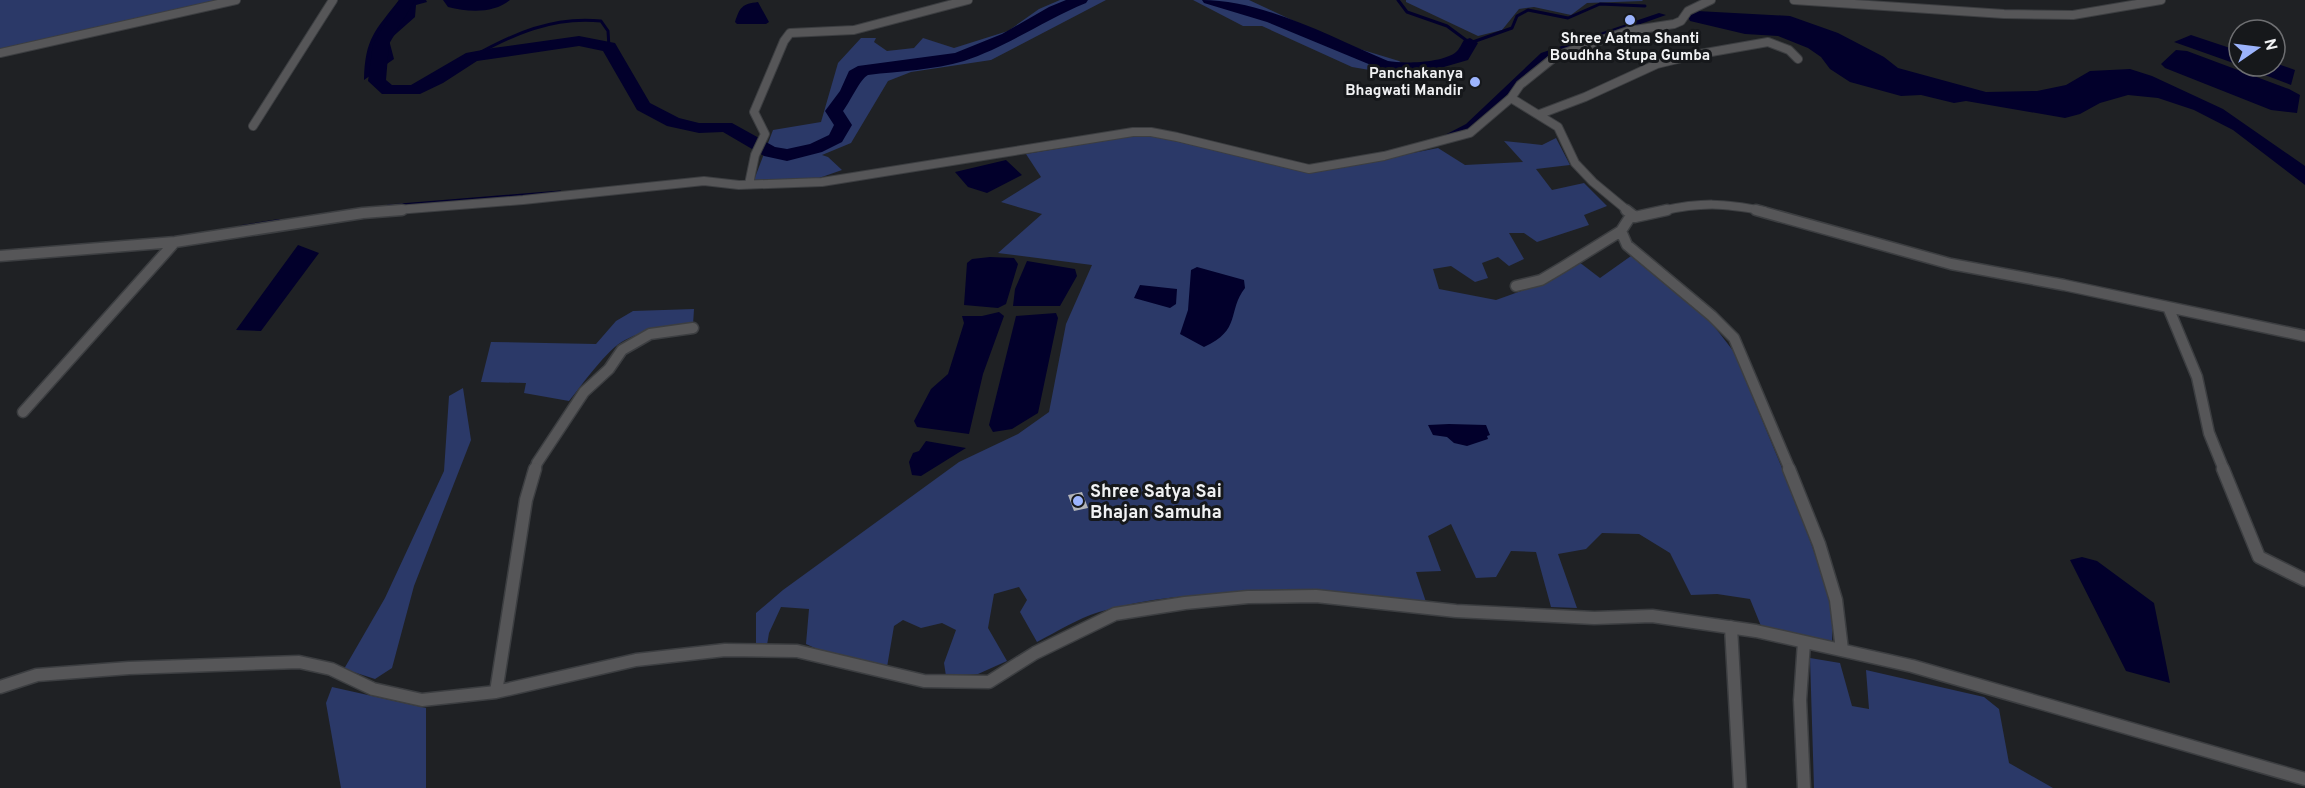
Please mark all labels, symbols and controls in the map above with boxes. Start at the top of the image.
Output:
marker: Shree Aatma Shanti Boudhha Stupa Gumba [1623,13,1637,27]
north arrow [2227,18,2287,78]
place label: Shree Aatma Shanti Boudhha Stupa Gumba [1550,30,1710,66]
text: N [2259,37,2281,53]
place label: Panchakanya Bhagwati Mandir [1345,65,1464,101]
marker: Panchakanya Bhagwati Mandir [1468,75,1482,89]
place label: Shree Satya Sai Bhajan Samuha [1090,481,1222,525]
marker: Shree Satya Sai Bhajan Samuha [1071,494,1085,508]

